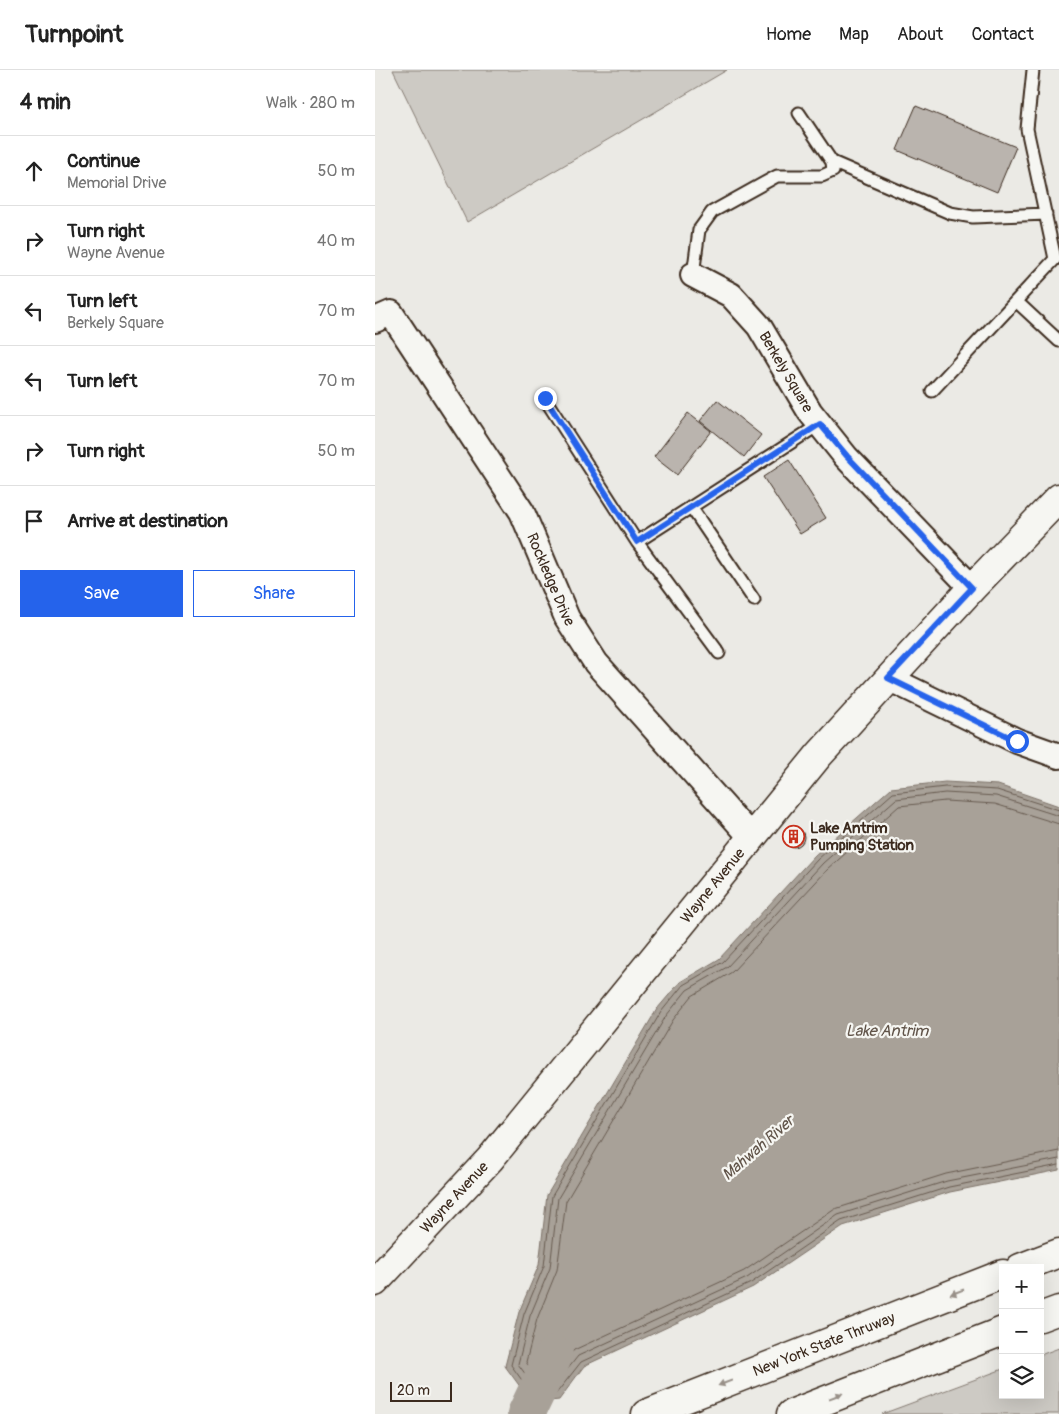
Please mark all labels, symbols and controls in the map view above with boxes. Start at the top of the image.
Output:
text: Turnpoint [25,20,123,49]
text: Home [766,23,811,46]
text: Map [839,23,869,46]
text: About [897,23,943,46]
text: Contact [971,23,1034,46]
text: 4 min [20,89,71,116]
text: Walk · 280 m [266,93,355,113]
text: Continue [67,149,140,173]
icon: ahead [20,157,48,185]
text: 50 m [318,161,355,181]
text: Memorial Drive [67,173,167,193]
text: Turn right [67,219,145,243]
icon: right [20,227,48,255]
text: 40 m [317,231,355,251]
text: Wayne Avenue [67,243,165,263]
text: Turn left [67,289,137,313]
icon: left [20,297,48,325]
text: 70 m [318,301,355,321]
text: Berkely Square [67,313,164,333]
street label: Berkely Square [755,328,818,416]
icon: left [20,367,48,395]
text: Turn left [67,369,137,393]
text: 70 m [318,371,355,391]
route end [534,387,557,410]
icon: right [20,437,48,465]
text: Turn right [67,439,145,463]
text: 50 m [318,441,355,461]
icon: arrive [20,507,48,535]
text: Arrive at destination [67,509,228,533]
street label: Rockledge Drive [523,530,579,630]
button: Save [20,570,183,617]
button: Share [193,570,355,617]
route start [1006,730,1029,753]
place label: Lake Antrim Pumping Station [810,819,915,855]
building icon: Lake Antrim Pumping Station [782,825,806,849]
street label: Wayne Avenue [676,844,749,927]
water label: Lake Antrim [846,1021,929,1041]
water label: Mahwah River [718,1110,800,1185]
street label: Wayne Avenue [416,1157,493,1237]
map controls [999,1264,1044,1399]
button: + [999,1264,1044,1309]
one-way arrow [949,1288,964,1296]
street label: New York State Thruway [750,1308,898,1381]
button: − [999,1309,1044,1354]
button: layers [999,1354,1044,1399]
scale bar [390,1379,453,1402]
one-way arrow [717,1380,732,1387]
text: 20 m [397,1382,430,1399]
one-way arrow [829,1392,844,1400]

